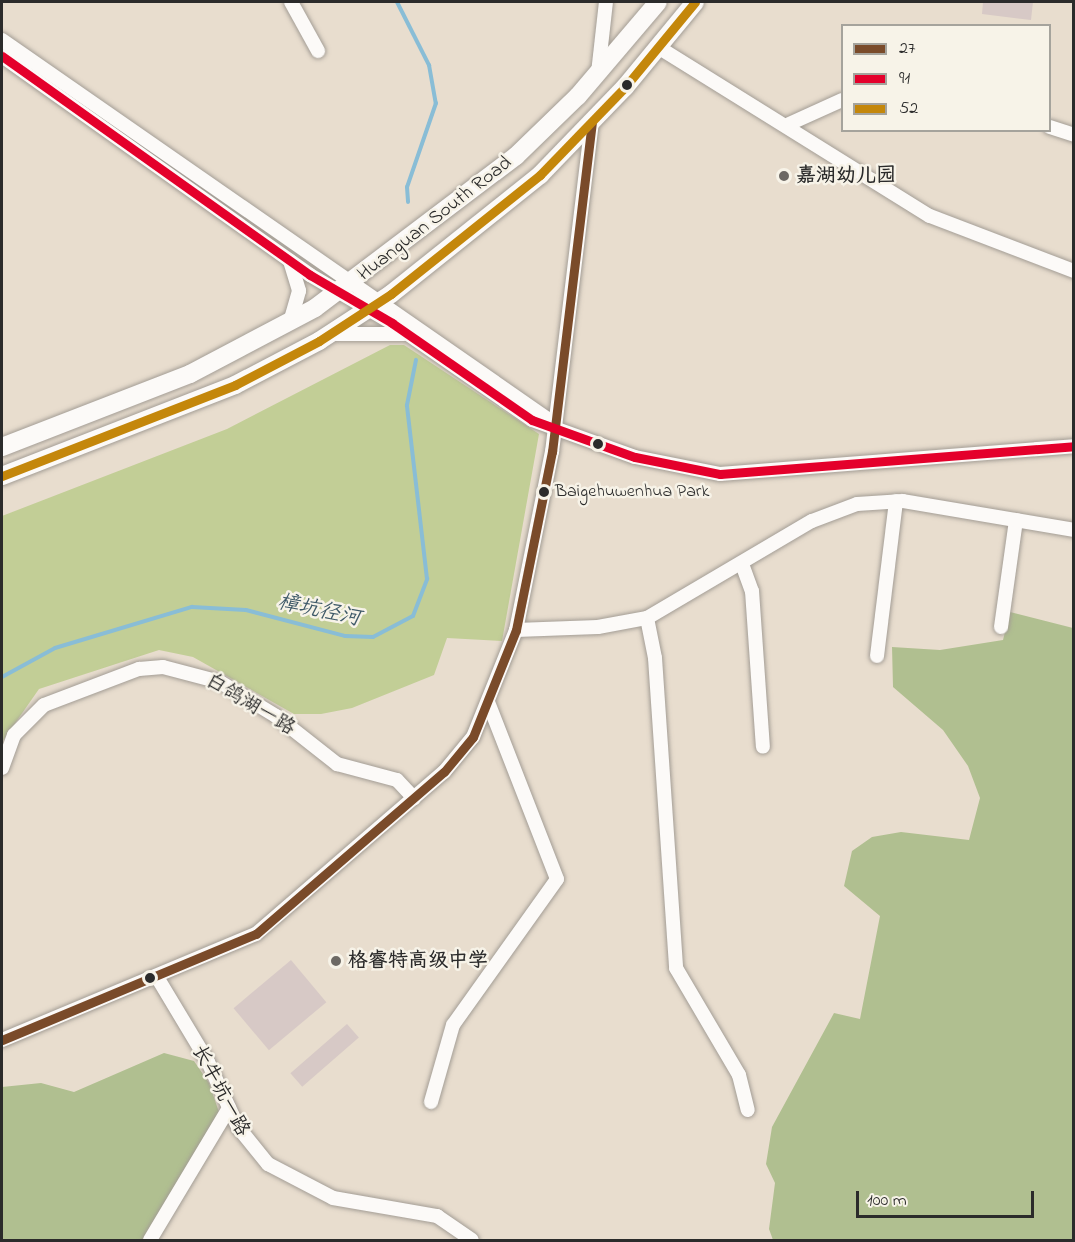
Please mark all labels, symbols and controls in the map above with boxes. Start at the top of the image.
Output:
legend [841,24,1051,132]
text: 27 [899,36,915,62]
text: 91 [899,66,910,92]
unlabelled marker [621,79,633,91]
text: 52 [899,96,918,122]
street label: Huanguan South Road [353,151,517,287]
place label: 嘉湖幼儿园 [796,164,896,188]
marker: 嘉湖幼儿园 [777,169,791,183]
unlabelled marker [592,438,604,450]
place label: Baigehuwenhua Park [555,481,709,503]
marker: Baigehuwenhua Park [538,486,550,498]
water label: 樟坑径河 [275,590,363,632]
street label: 白鸽湖一路 [201,669,299,741]
place label: 格睿特高级中学 [348,949,488,973]
marker: 格睿特高级中学 [329,954,343,968]
unlabelled marker [144,972,156,984]
street label: 长牛坑一路 [186,1041,254,1141]
scale bar [859,1179,1038,1217]
text: 100 m [867,1188,907,1214]

